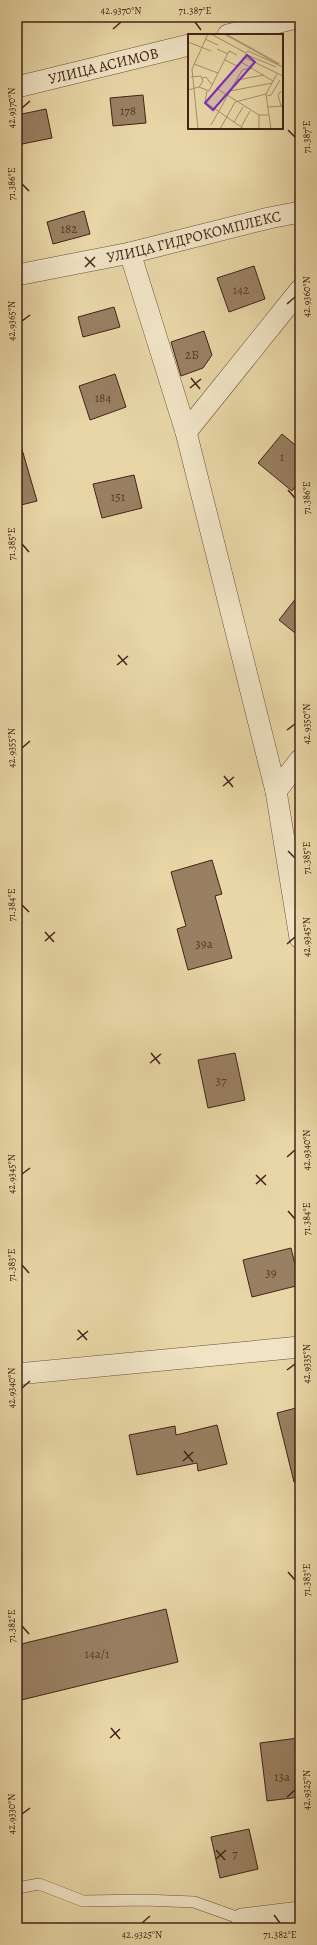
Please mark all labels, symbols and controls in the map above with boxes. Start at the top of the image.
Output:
text: 42.9370°N [101,4,141,17]
text: 71.387°E [179,4,211,17]
inset map [188,34,283,129]
street label: УЛИЦА АСИМОВ [46,43,161,89]
text: 42.9370°N [5,88,18,128]
house number: 178 [120,102,136,119]
text: 71.387°E [300,121,313,153]
text: 71.386°E [5,167,18,201]
street label: УЛИЦА ГИДРОКОМПЛЕКС [105,206,283,267]
house number: 182 [61,220,77,237]
text: 42.9360°N [300,276,313,318]
house number: 142 [233,281,249,298]
text: 42.9365°N [5,301,18,341]
house number: 2Б [185,346,199,363]
house number: 184 [95,389,111,406]
house number: 1 [280,448,285,465]
text: 71.386°E [300,481,313,515]
house number: 151 [111,488,126,505]
text: 71.385°E [5,527,18,560]
text: 42.9350°N [300,704,313,744]
text: 42.9355°N [5,728,18,768]
text: 71.385°E [300,841,313,874]
text: 71.384°E [5,888,18,922]
text: 42.9345°N [300,917,313,957]
house number: 39а [195,935,213,952]
house number: 37 [216,1072,227,1089]
text: 42.9340°N [300,1129,313,1171]
text: 42.9345°N [5,1154,18,1194]
text: 71.384°E [300,1202,313,1236]
text: 71.383°E [5,1249,18,1281]
house number: 39 [265,1264,277,1281]
text: 42.9335°N [300,1344,313,1384]
text: 42.9340°N [5,1367,18,1409]
text: 71.383°E [300,1564,313,1596]
text: 71.382°E [5,1609,18,1643]
house number: 14а/1 [84,1645,110,1662]
house number: 13а [274,1768,290,1785]
text: 42.9325°N [300,1770,313,1810]
text: 42.9330°N [5,1794,18,1834]
house number: 7 [232,1845,238,1862]
text: 42.9325°N [122,1928,162,1941]
text: 71.382°E [263,1928,297,1941]

